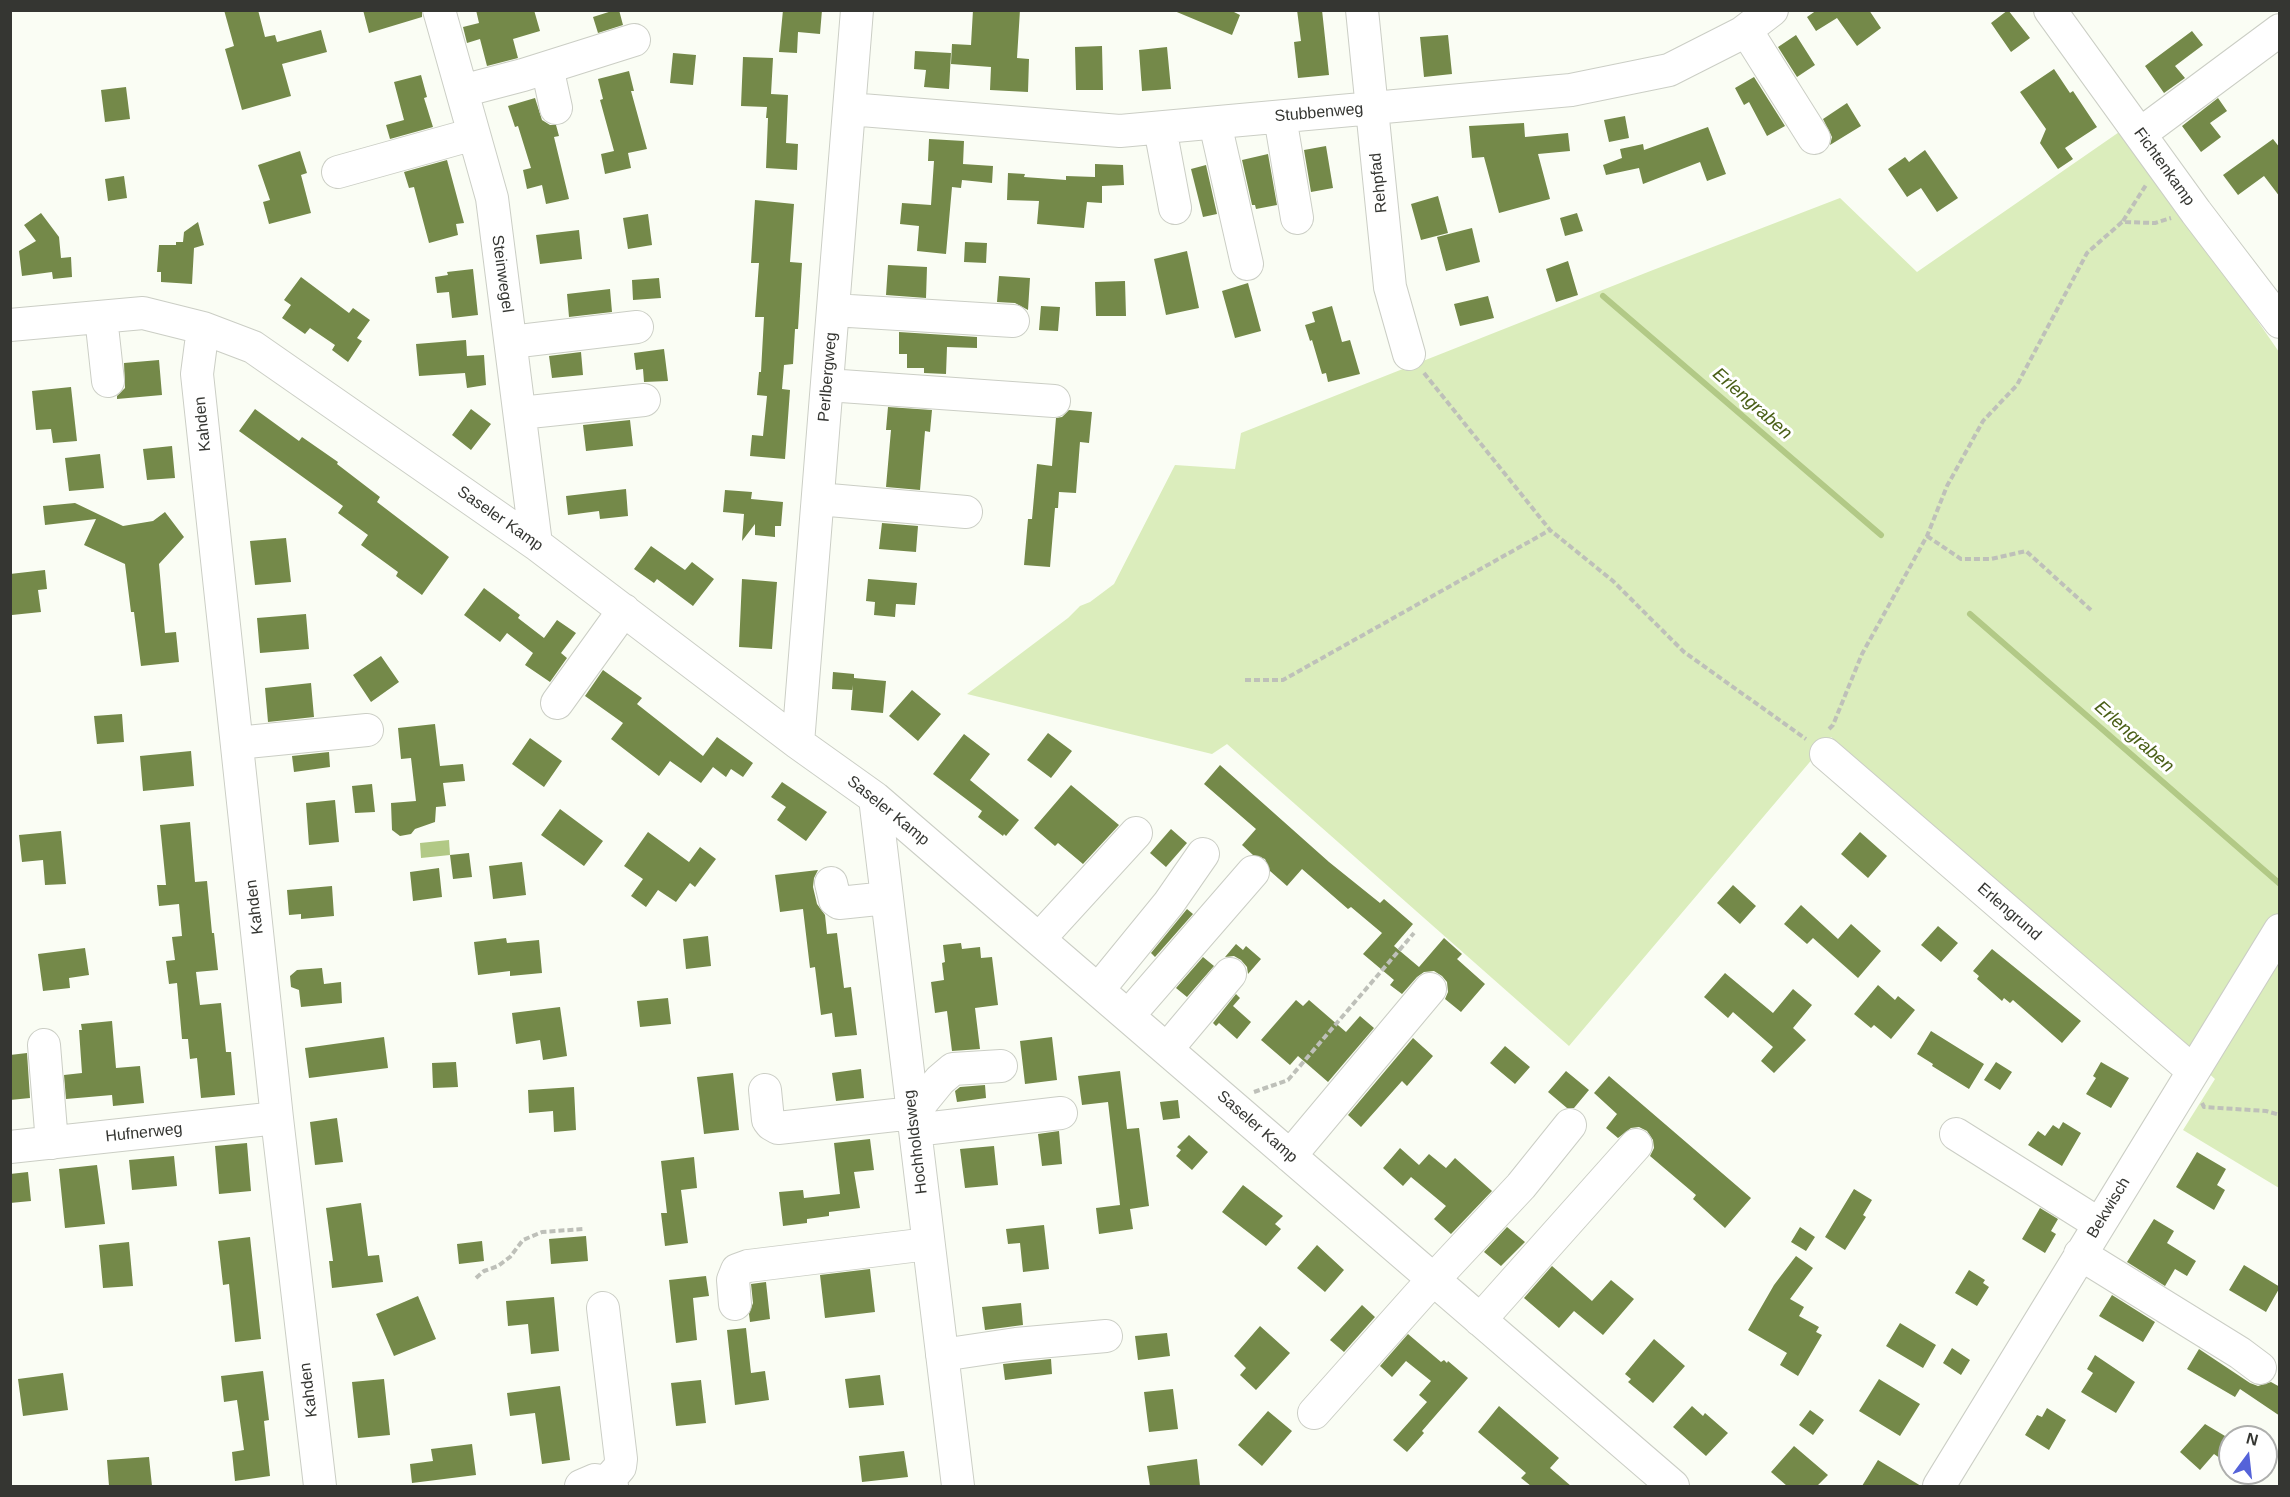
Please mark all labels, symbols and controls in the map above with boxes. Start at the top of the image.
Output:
street label: Stubbenweg [1274,100,1364,126]
street label: Fichtenkamp [2129,124,2199,210]
street label: Rehpfad [1366,152,1392,214]
street label: Steinwegel [487,234,517,314]
street label: Perlbergweg [815,331,841,423]
water label: Erlengraben [1708,364,1796,444]
street label: Kahden [191,396,215,452]
street label: Saseler Kamp [453,482,547,556]
water label: Erlengraben [2090,697,2178,777]
street label: Saseler Kamp [843,772,933,850]
street label: Kahden [242,878,268,936]
street label: Erlengrund [1973,879,2045,945]
street label: Saseler Kamp [1213,1087,1301,1167]
street label: Hochholdsweg [900,1089,932,1195]
street label: Hufnerweg [105,1119,183,1147]
street label: Bekwisch [2083,1174,2135,1242]
street label: Kahden [296,1361,322,1419]
north arrow [2218,1425,2278,1485]
text: N [2244,1429,2260,1449]

